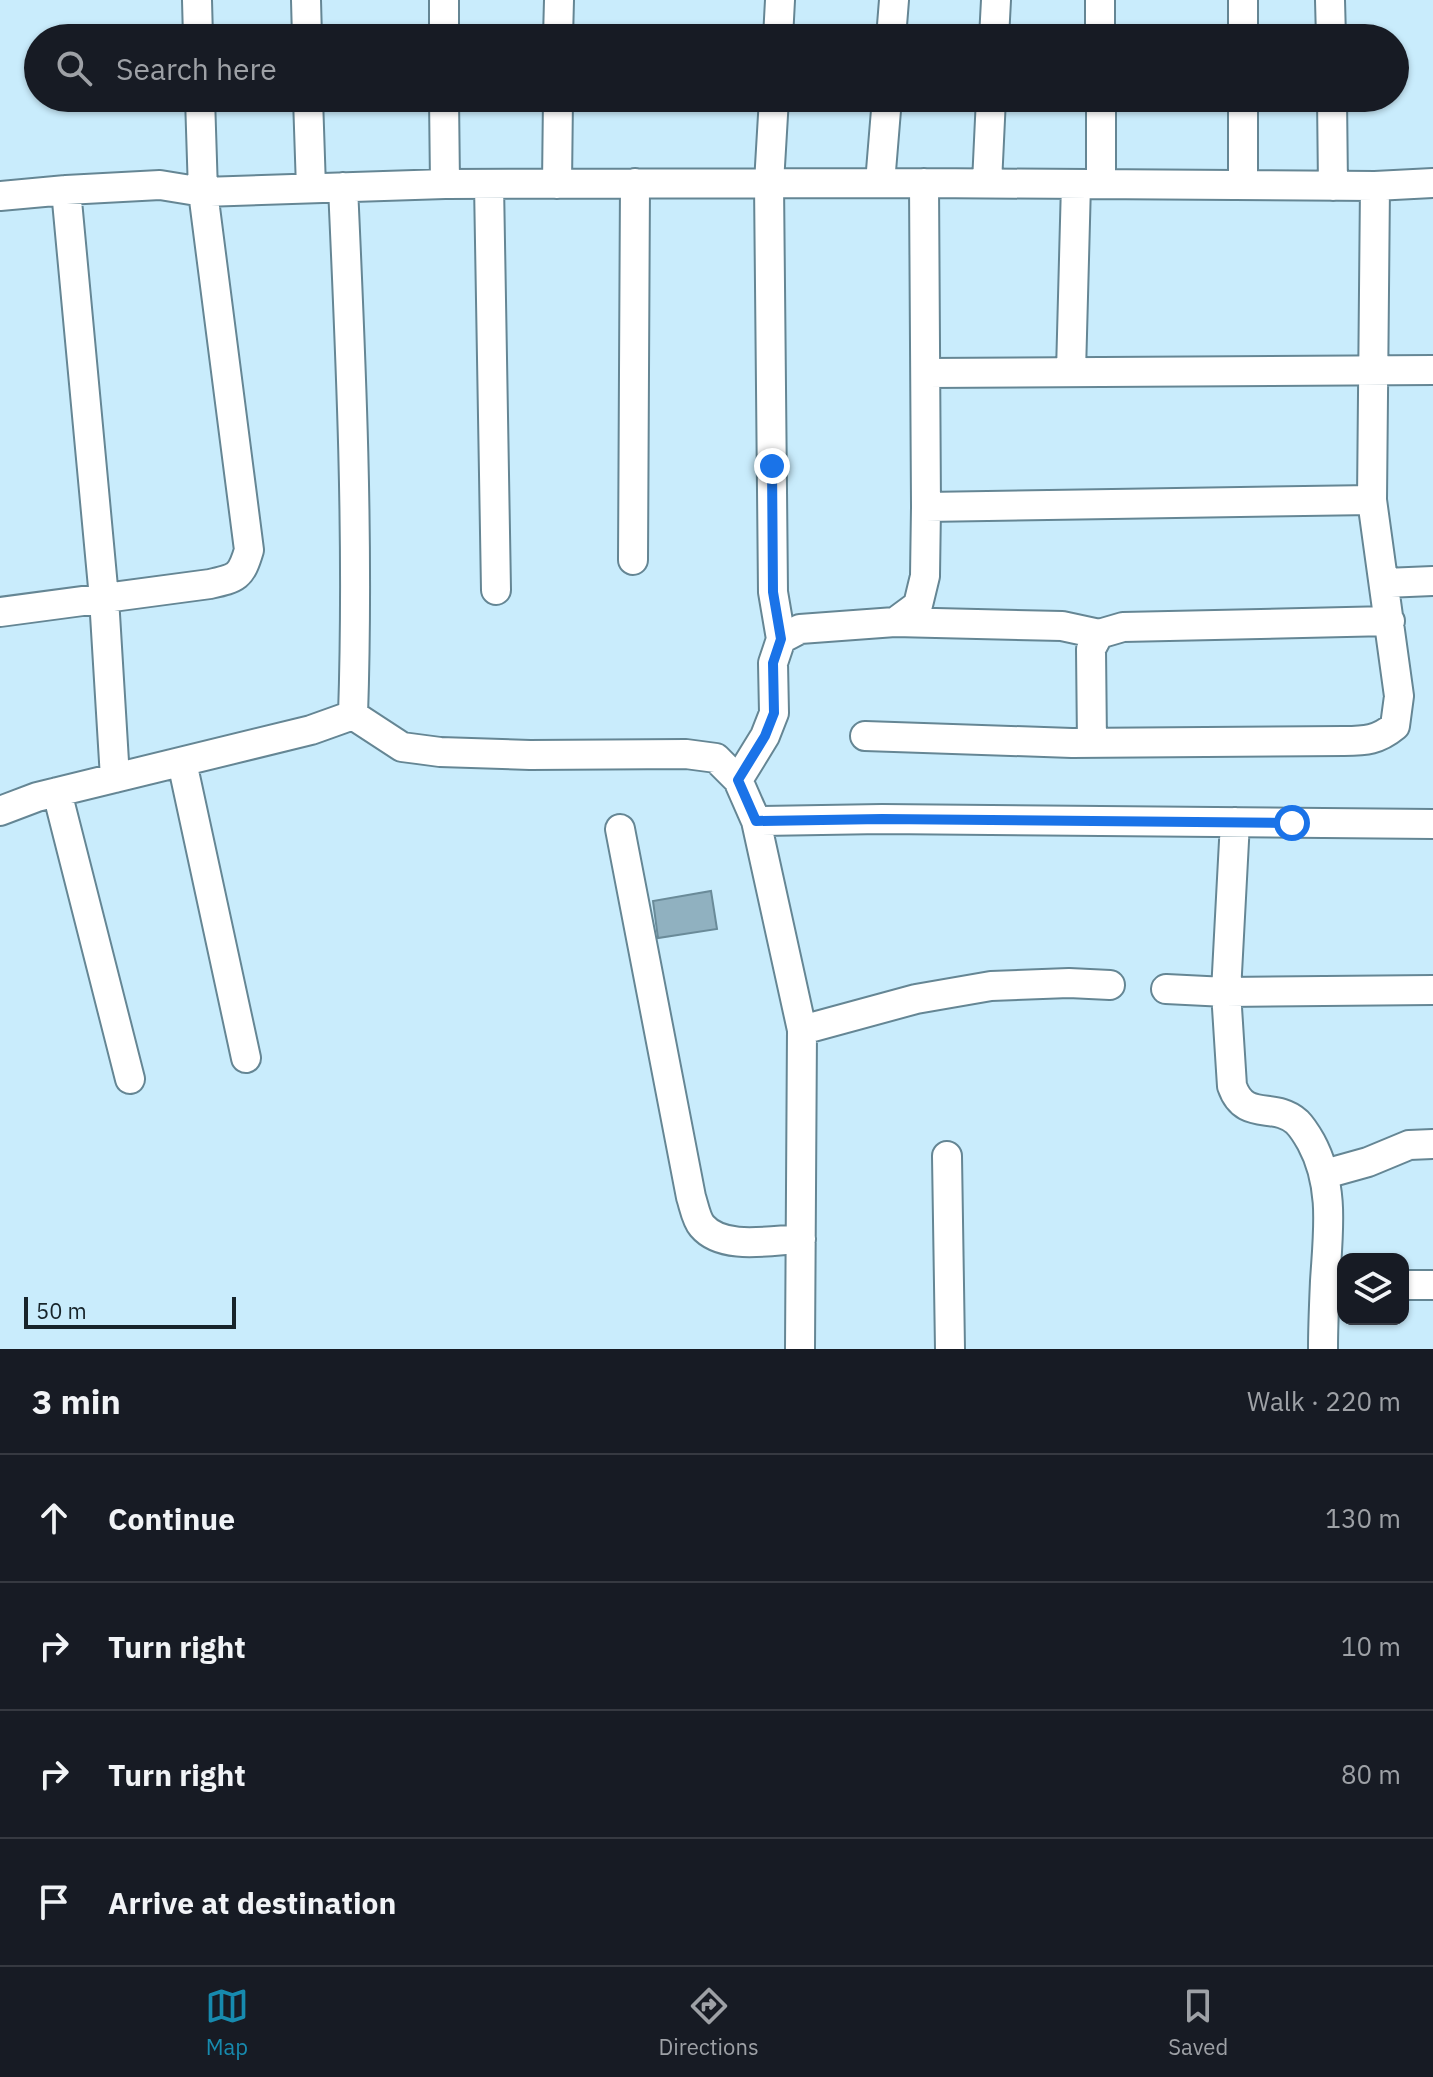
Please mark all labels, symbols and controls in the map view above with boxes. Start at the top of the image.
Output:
search box [24,24,1409,112]
icon: search [52,46,96,90]
text: Search here [116,49,277,88]
route end [754,448,790,484]
route start [1274,805,1310,841]
map controls [1337,1253,1409,1325]
button: layers [1337,1253,1409,1325]
scale bar [24,1293,236,1329]
text: 50 m [36,1296,87,1325]
text: 3 min [32,1379,121,1423]
text: Walk · 220 m [1247,1384,1401,1418]
icon: ahead [32,1496,76,1540]
text: Continue [108,1499,235,1538]
text: 130 m [1325,1501,1401,1535]
icon: right [32,1624,76,1668]
text: Turn right [108,1627,246,1666]
text: 10 m [1341,1629,1401,1663]
icon: right [32,1752,76,1796]
text: Turn right [108,1755,246,1794]
text: 80 m [1341,1757,1401,1791]
icon: arrive [32,1880,76,1924]
text: Arrive at destination [108,1883,396,1922]
tab: Map [205,1984,249,2061]
tab: Directions [659,1984,759,2061]
tab: Saved [1168,1984,1228,2061]

